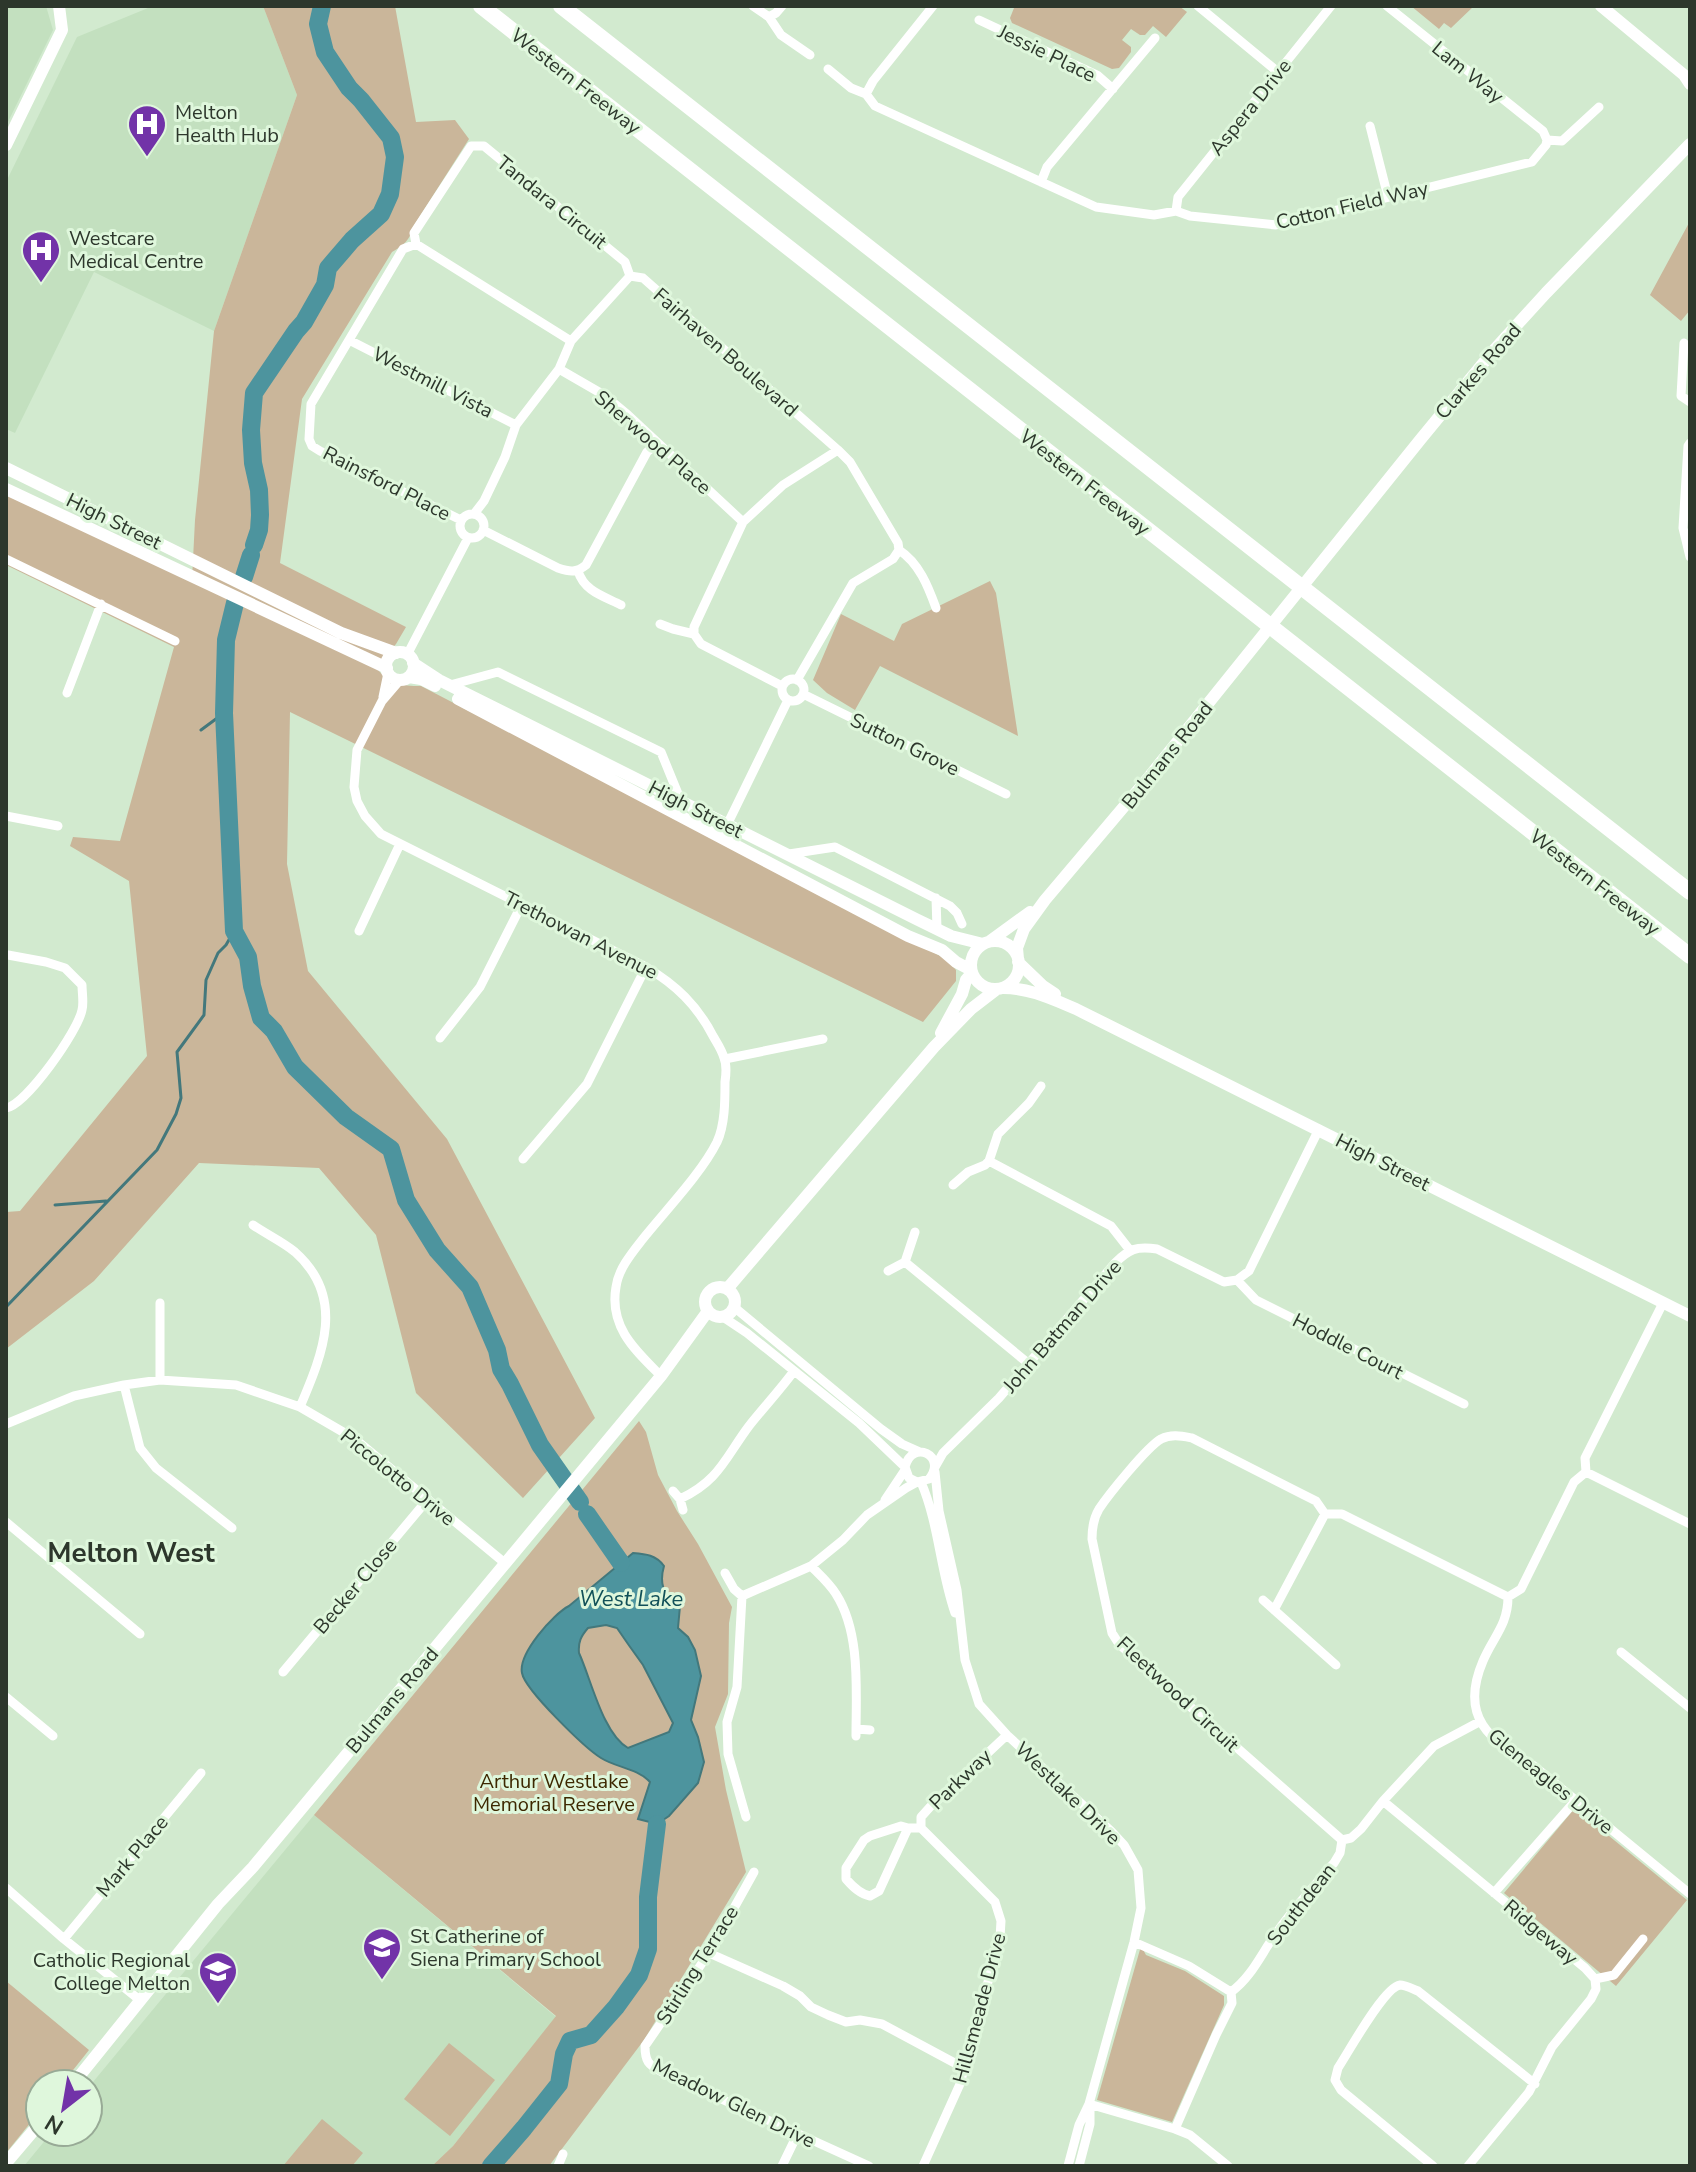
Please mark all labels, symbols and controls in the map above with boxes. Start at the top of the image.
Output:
street label: Jessie Place [992,18,1100,89]
street label: Western Freeway [505,22,647,141]
street label: Lam Way [1426,35,1510,110]
street label: Aspera Drive [1203,54,1298,161]
place label: Melton Health Hub [175,99,279,149]
hospital icon: Melton Health Hub [126,103,168,158]
street label: Tandara Circuit [491,149,613,256]
street label: Cotton Field Way [1273,175,1432,236]
place label: Westcare Medical Centre [69,225,203,275]
hospital icon: Westcare Medical Centre [20,229,62,284]
street label: Fairhaven Boulevard [647,282,804,423]
street label: Clarkes Road [1429,318,1528,425]
street label: Westmill Vista [368,340,498,425]
street label: Sherwood Place [588,384,717,501]
street label: Western Freeway [1014,423,1156,542]
street label: Rainsford Place [318,440,455,527]
street label: High Street [62,487,167,557]
street label: Bulmans Road [1116,696,1219,815]
street label: Sutton Grove [846,706,964,782]
street label: High Street [644,774,749,845]
street label: Western Freeway [1524,823,1666,942]
street label: Trethowan Avenue [499,885,662,986]
street label: High Street [1331,1127,1436,1198]
street label: John Batman Drive [996,1254,1128,1399]
street label: Hoddle Court [1288,1307,1409,1386]
street label: Piccolotto Drive [335,1423,461,1532]
street label: Becker Close [308,1533,403,1640]
district label: Melton West [47,1534,215,1572]
water label: West Lake [579,1584,684,1614]
street label: Fleetwood Circuit [1111,1631,1245,1759]
street label: Bulmans Road [340,1641,445,1759]
street label: Gleneagles Drive [1482,1722,1619,1840]
street label: Westlake Drive [1009,1736,1126,1851]
street label: Parkway [923,1742,998,1816]
park label: Arthur Westlake Memorial Reserve [473,1768,635,1818]
street label: Mark Place [90,1810,175,1903]
street label: Southdean [1261,1858,1342,1951]
street label: Ridgeway [1498,1893,1584,1972]
street label: Stirling Terrace [650,1901,745,2030]
place label: St Catherine of Siena Primary School [410,1923,601,1973]
school or university icon: St Catherine of Siena Primary School [361,1926,403,1981]
street label: Hillsmeade Drive [946,1930,1013,2086]
place label: Catholic Regional College Melton [33,1947,190,1997]
school or university icon: Catholic Regional College Melton [197,1950,239,2005]
street label: Meadow Glen Drive [648,2052,820,2155]
north arrow [24,2068,104,2148]
text: N [39,2107,69,2141]

